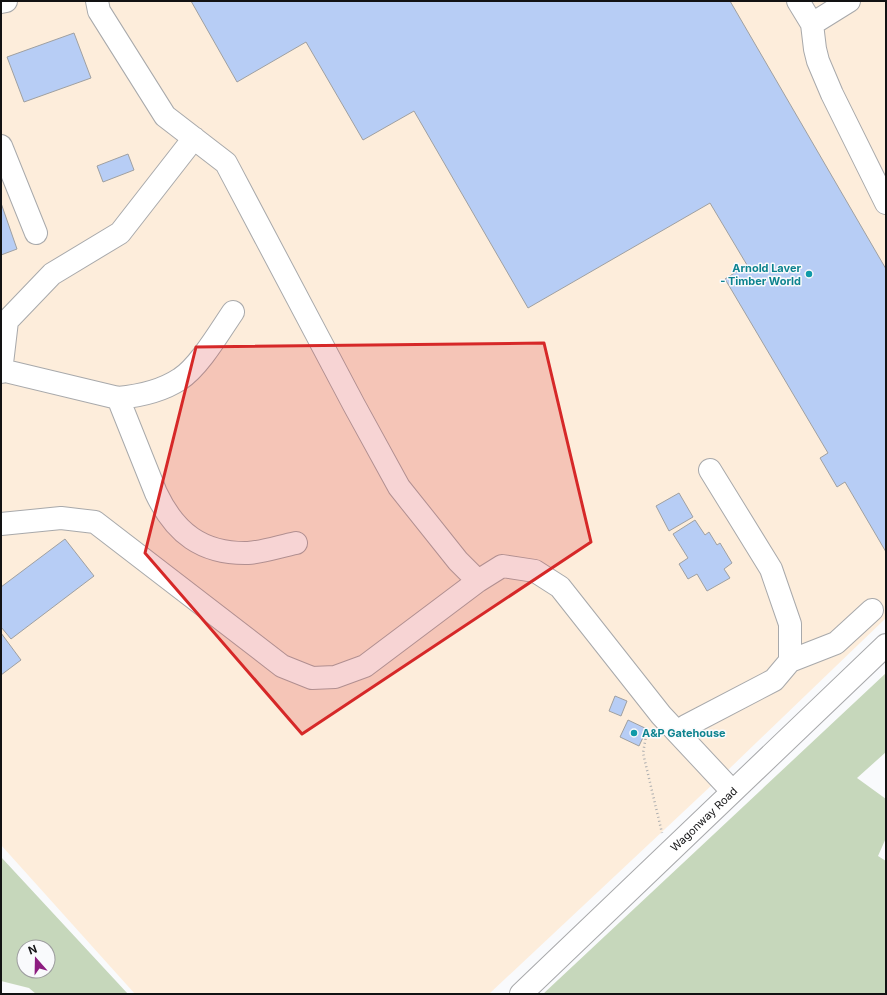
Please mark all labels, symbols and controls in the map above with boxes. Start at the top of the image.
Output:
place label: Arnold Laver - Timber World [720,261,802,288]
marker: Arnold Laver - Timber World [804,269,814,279]
place label: A&P Gatehouse [642,726,726,740]
marker: A&P Gatehouse [629,728,639,738]
street label: Wagonway Road [668,784,740,854]
north arrow [16,939,56,979]
text: N [26,942,39,958]

